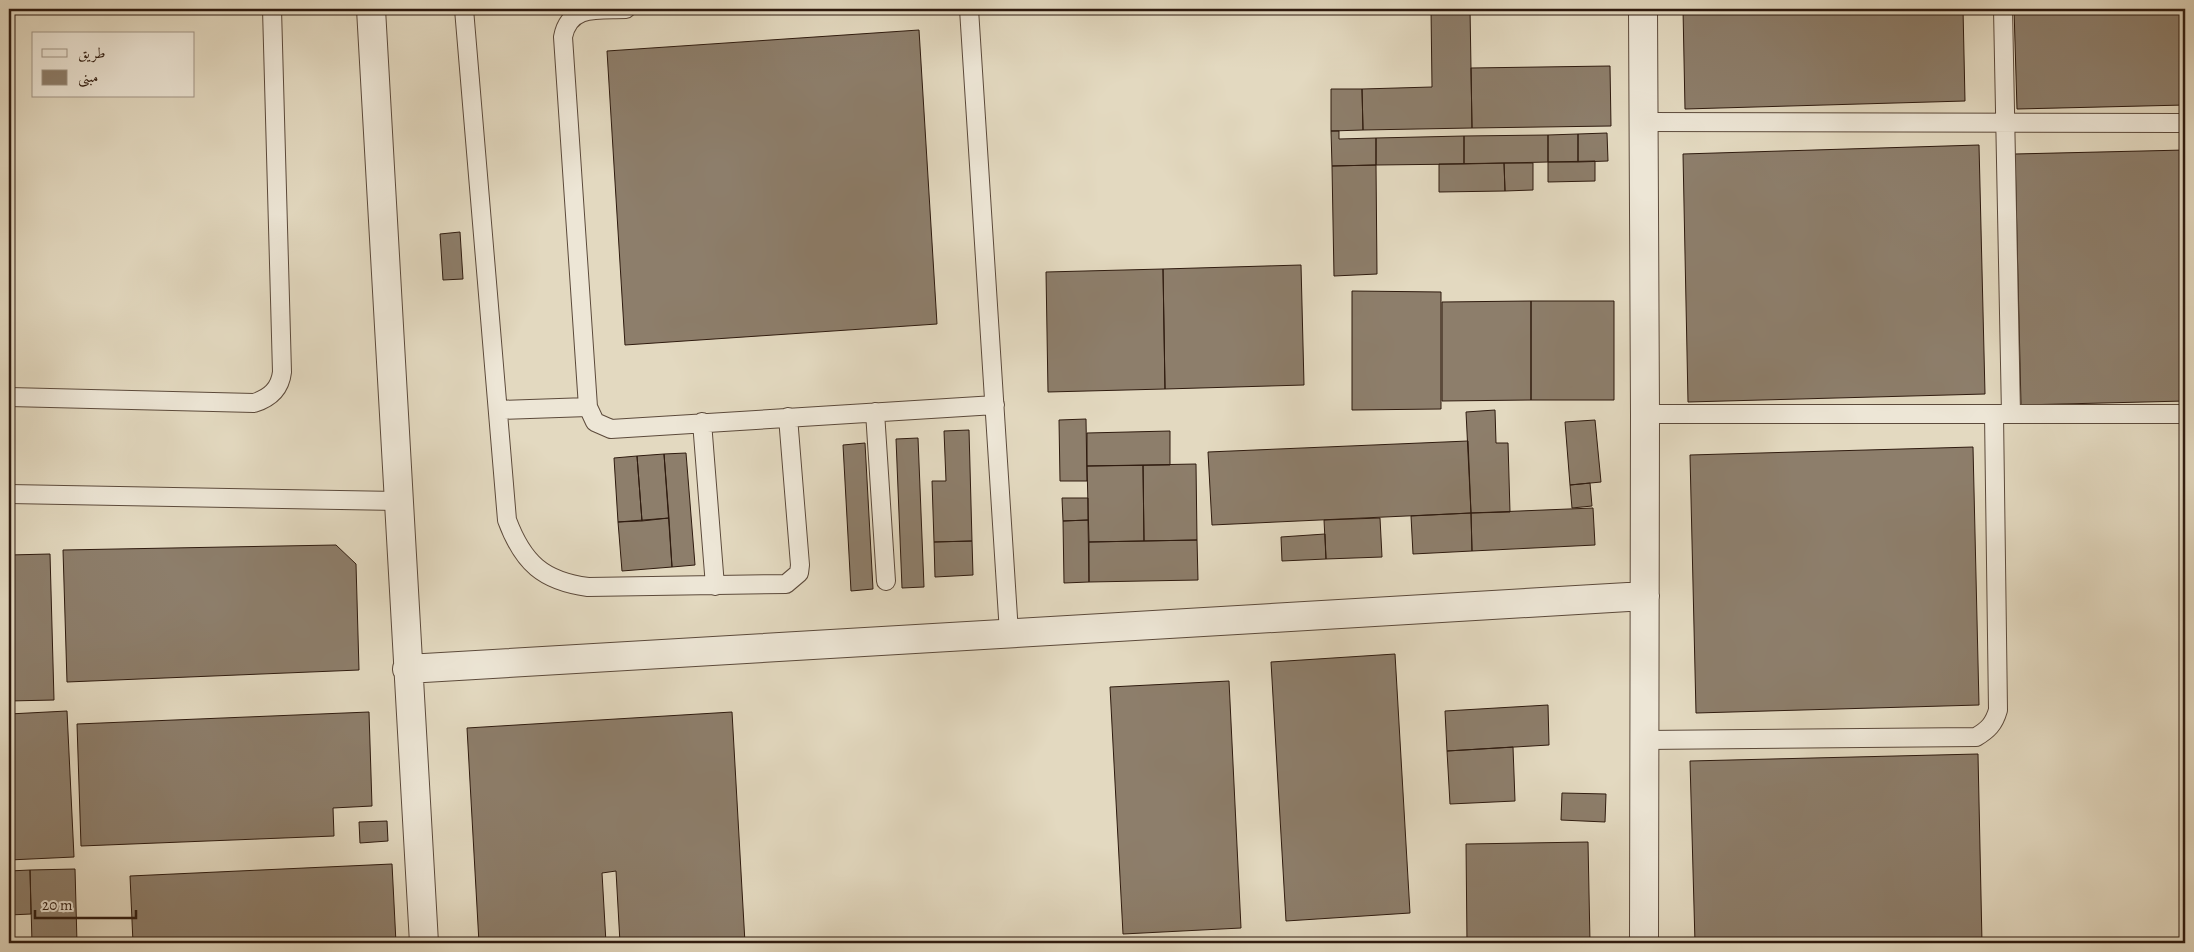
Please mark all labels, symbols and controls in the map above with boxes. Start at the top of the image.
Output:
legend [32,32,195,98]
text: طريق [78,43,105,63]
text: مبنى [78,67,98,88]
scale bar [35,887,136,919]
text: 20 m [42,895,73,915]

